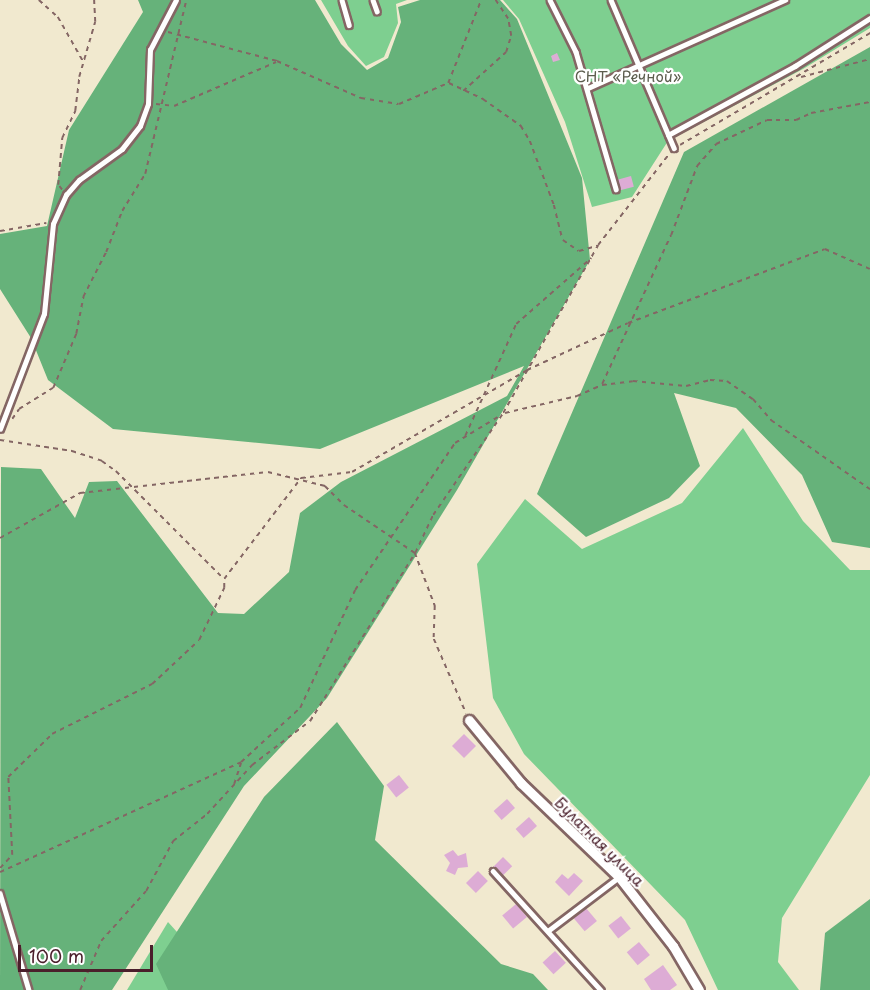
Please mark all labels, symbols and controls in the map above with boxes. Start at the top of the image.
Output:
park label: СНТ «Речной» [575,67,681,85]
street label: Булатная улица [551,792,649,890]
scale bar [21,933,156,971]
text: 100 m [29,942,84,969]

